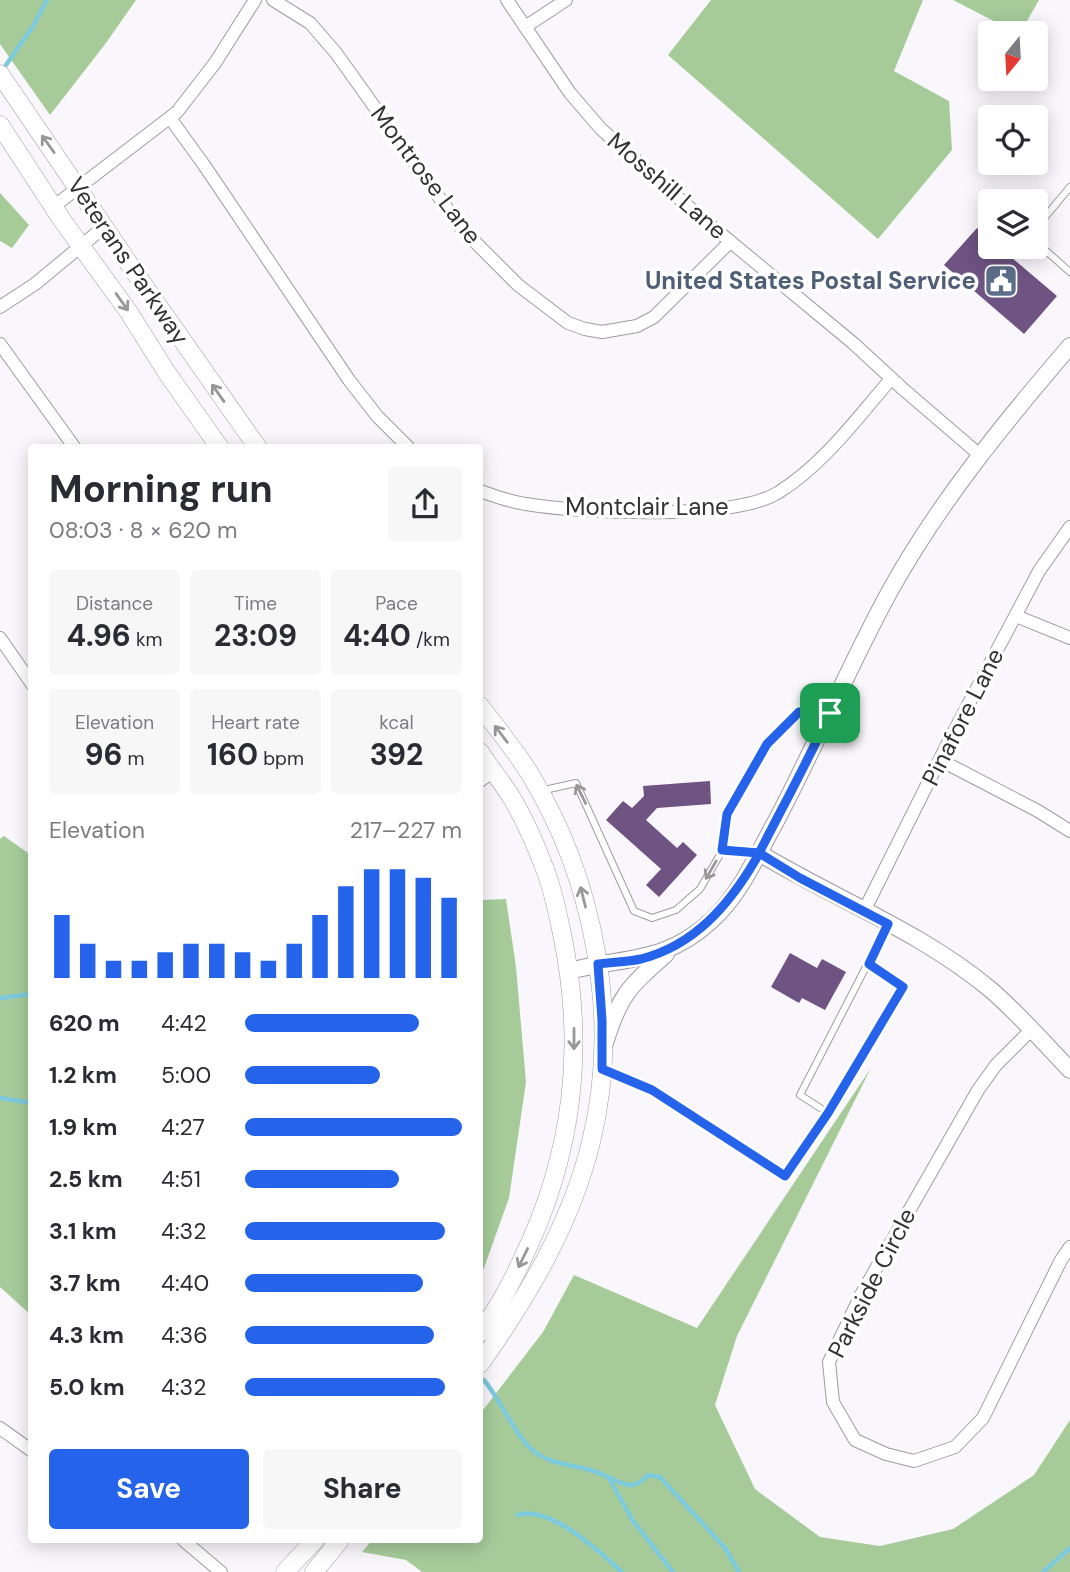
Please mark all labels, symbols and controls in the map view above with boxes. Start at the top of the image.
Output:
north arrow [978,21,1048,91]
map controls [978,21,1048,259]
street label: Montrose Lane [364,99,489,250]
button: locate [978,105,1048,175]
street label: Mosshill Lane [601,125,733,246]
one-way arrow [41,135,55,154]
street label: Veterans Parkway [61,171,196,351]
button: layers [978,189,1048,259]
public building icon: United States Postal Service [982,262,1020,300]
place label: United States Postal Service [645,265,976,296]
one-way arrow [115,292,129,311]
one-way arrow [211,384,225,403]
text: Morning run [49,464,273,514]
button: share [388,467,462,541]
street label: Montclair Lane [565,491,729,522]
text: 08:03 · 8 × 620 m [49,515,238,545]
text: Distance [76,591,153,616]
text: Time [234,591,277,616]
text: Pace [375,591,418,616]
text: 4.96 [67,616,131,655]
text: 23:09 [214,616,297,655]
text: 4:40 [343,616,411,655]
text: km [131,627,162,652]
text: /km [411,627,450,652]
street label: Pinafore Lane [915,643,1010,791]
pin [800,683,860,743]
icon: arrive [811,694,849,732]
text: Elevation [75,710,154,735]
text: Heart rate [211,710,300,735]
text: kcal [379,710,414,735]
one-way arrow [494,726,509,744]
text: 96 [84,735,123,774]
text: 160 [207,735,258,774]
text: 392 [370,735,423,774]
text: m [123,746,145,771]
text: bpm [258,746,304,771]
one-way arrow [574,784,587,805]
text: Elevation [49,815,145,845]
text: 217–227 m [350,815,462,845]
one-way arrow [704,859,718,879]
one-way arrow [576,886,589,909]
text: 620 m [49,1008,120,1038]
text: 4:42 [161,1008,207,1038]
one-way arrow [567,1027,581,1050]
text: 1.2 km [49,1060,117,1090]
text: 5:00 [161,1060,211,1090]
text: 1.9 km [49,1112,117,1142]
text: 4:27 [161,1112,205,1142]
text: 2.5 km [49,1164,123,1194]
text: 4:51 [161,1164,201,1194]
street label: Parkside Circle [821,1203,923,1363]
text: 3.1 km [49,1216,117,1246]
text: 4:32 [161,1216,206,1246]
one-way arrow [515,1247,529,1268]
text: 3.7 km [49,1268,121,1298]
text: 4:40 [161,1268,209,1298]
text: 4.3 km [49,1320,124,1350]
text: 4:36 [161,1320,208,1350]
text: 5.0 km [49,1372,125,1402]
text: 4:32 [161,1372,206,1402]
button: Save [49,1449,249,1529]
button: Share [263,1449,462,1529]

